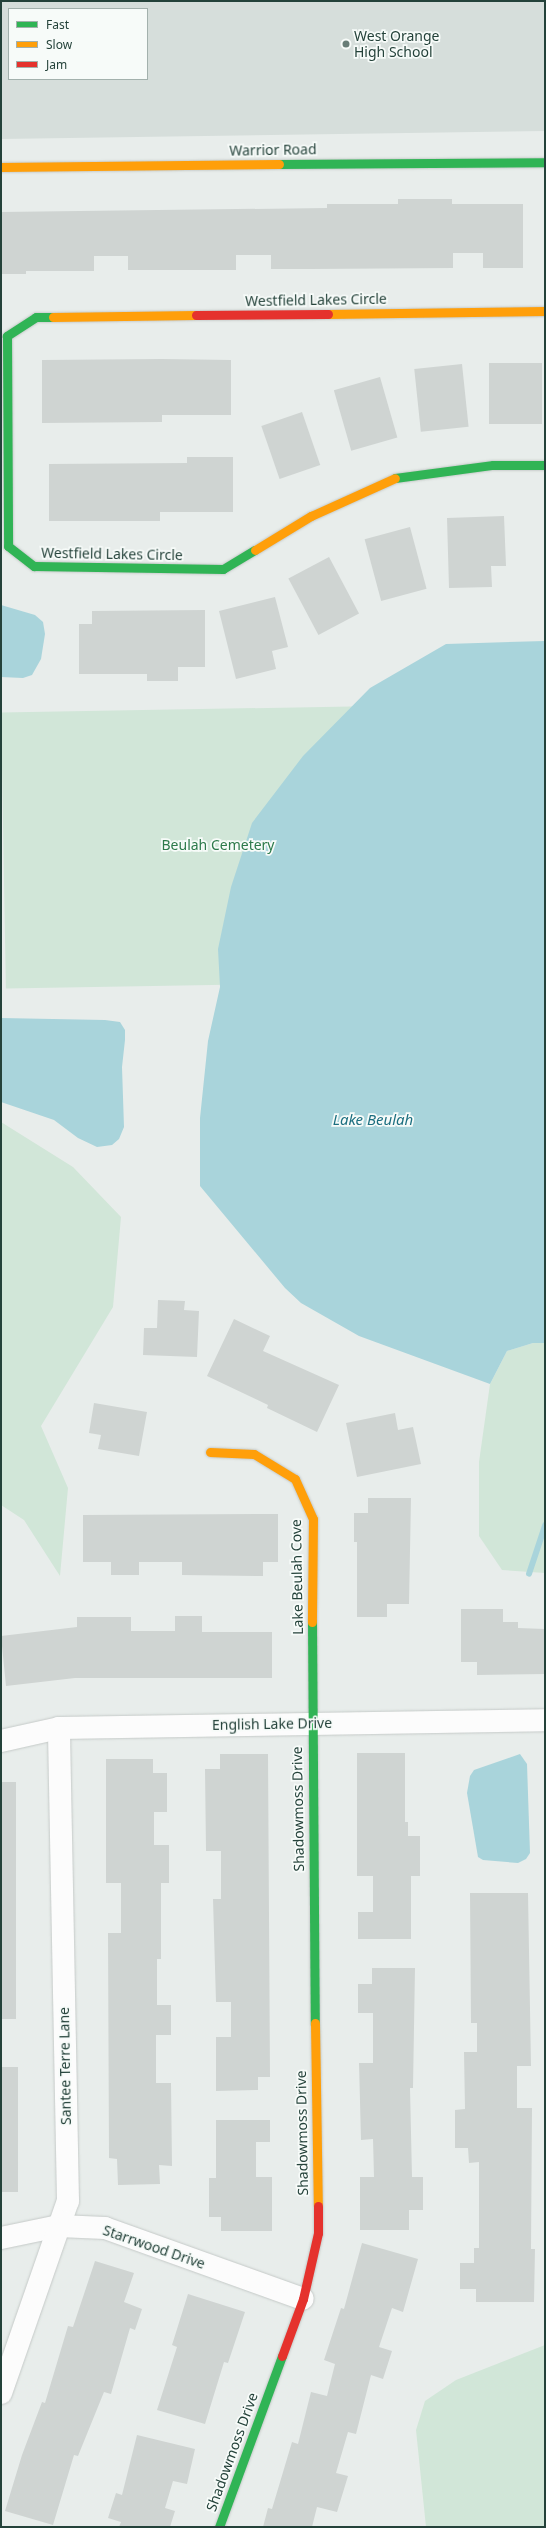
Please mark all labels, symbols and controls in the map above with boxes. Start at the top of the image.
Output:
legend [8,8,148,80]
text: Fast [46,16,69,33]
place label: West Orange High School [354,28,439,60]
text: Slow [46,36,72,53]
marker: West Orange High School [341,39,351,49]
text: Jam [46,56,67,73]
street label: Warrior Road [229,141,317,159]
street label: Westfield Lakes Circle [245,290,387,310]
street label: Westfield Lakes Circle [41,544,183,564]
park label: Beulah Cemetery [161,837,275,853]
water label: Lake Beulah [333,1111,413,1129]
street label: Lake Beulah Cove [288,1519,306,1635]
street label: English Lake Drive [212,1715,332,1733]
street label: Shadowmoss Drive [289,1746,307,1872]
street label: Santee Terre Lane [56,2007,74,2125]
street label: Shadowmoss Drive [293,2070,311,2196]
street label: Starrwood Drive [101,2222,207,2272]
street label: Shadowmoss Drive [203,2390,261,2514]

